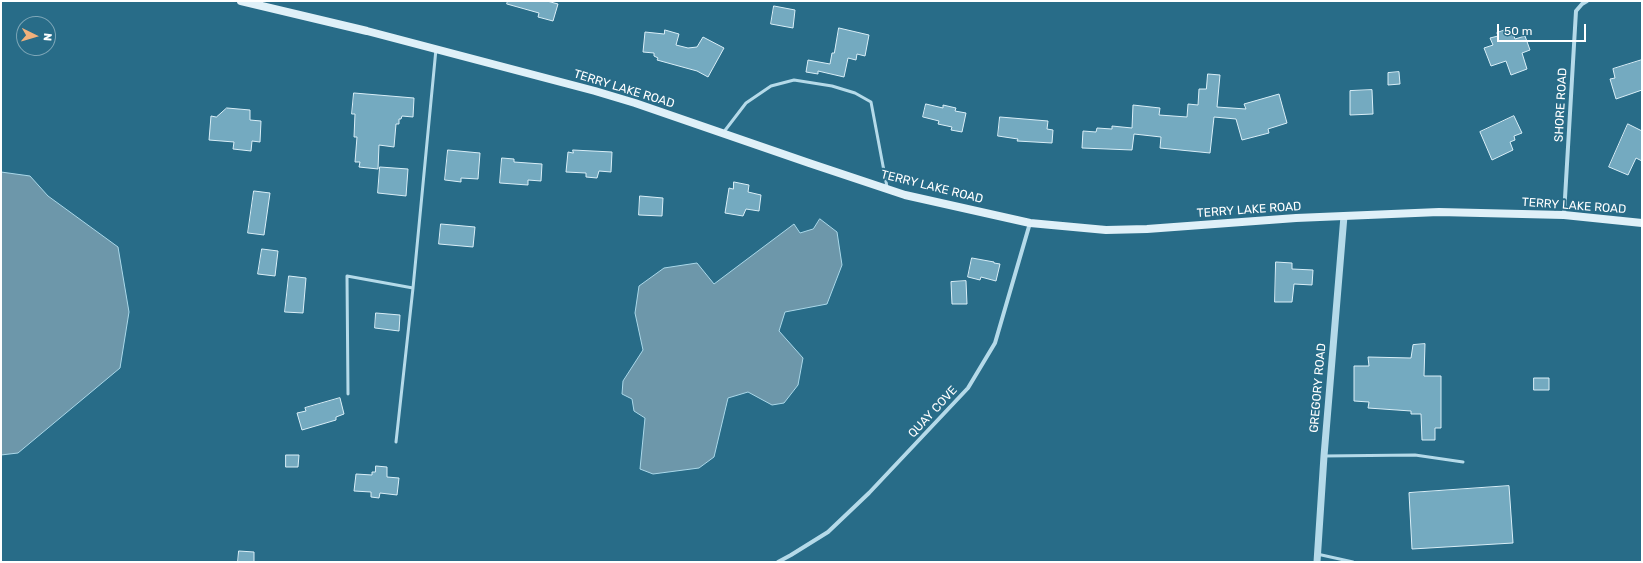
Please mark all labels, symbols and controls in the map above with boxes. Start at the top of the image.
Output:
north arrow [16,16,56,56]
scale bar [1499,16,1588,42]
text: 50 m [1504,24,1532,38]
text: N [41,32,54,42]
street label: TERRY LAKE ROAD [572,67,676,111]
street label: SHORE ROAD [1552,67,1570,143]
street label: TERRY LAKE ROAD [879,167,985,207]
street label: TERRY LAKE ROAD [1521,195,1627,217]
street label: TERRY LAKE ROAD [1196,199,1302,221]
street label: GREGORY ROAD [1307,343,1329,433]
street label: QUAY COVE [905,383,961,441]

